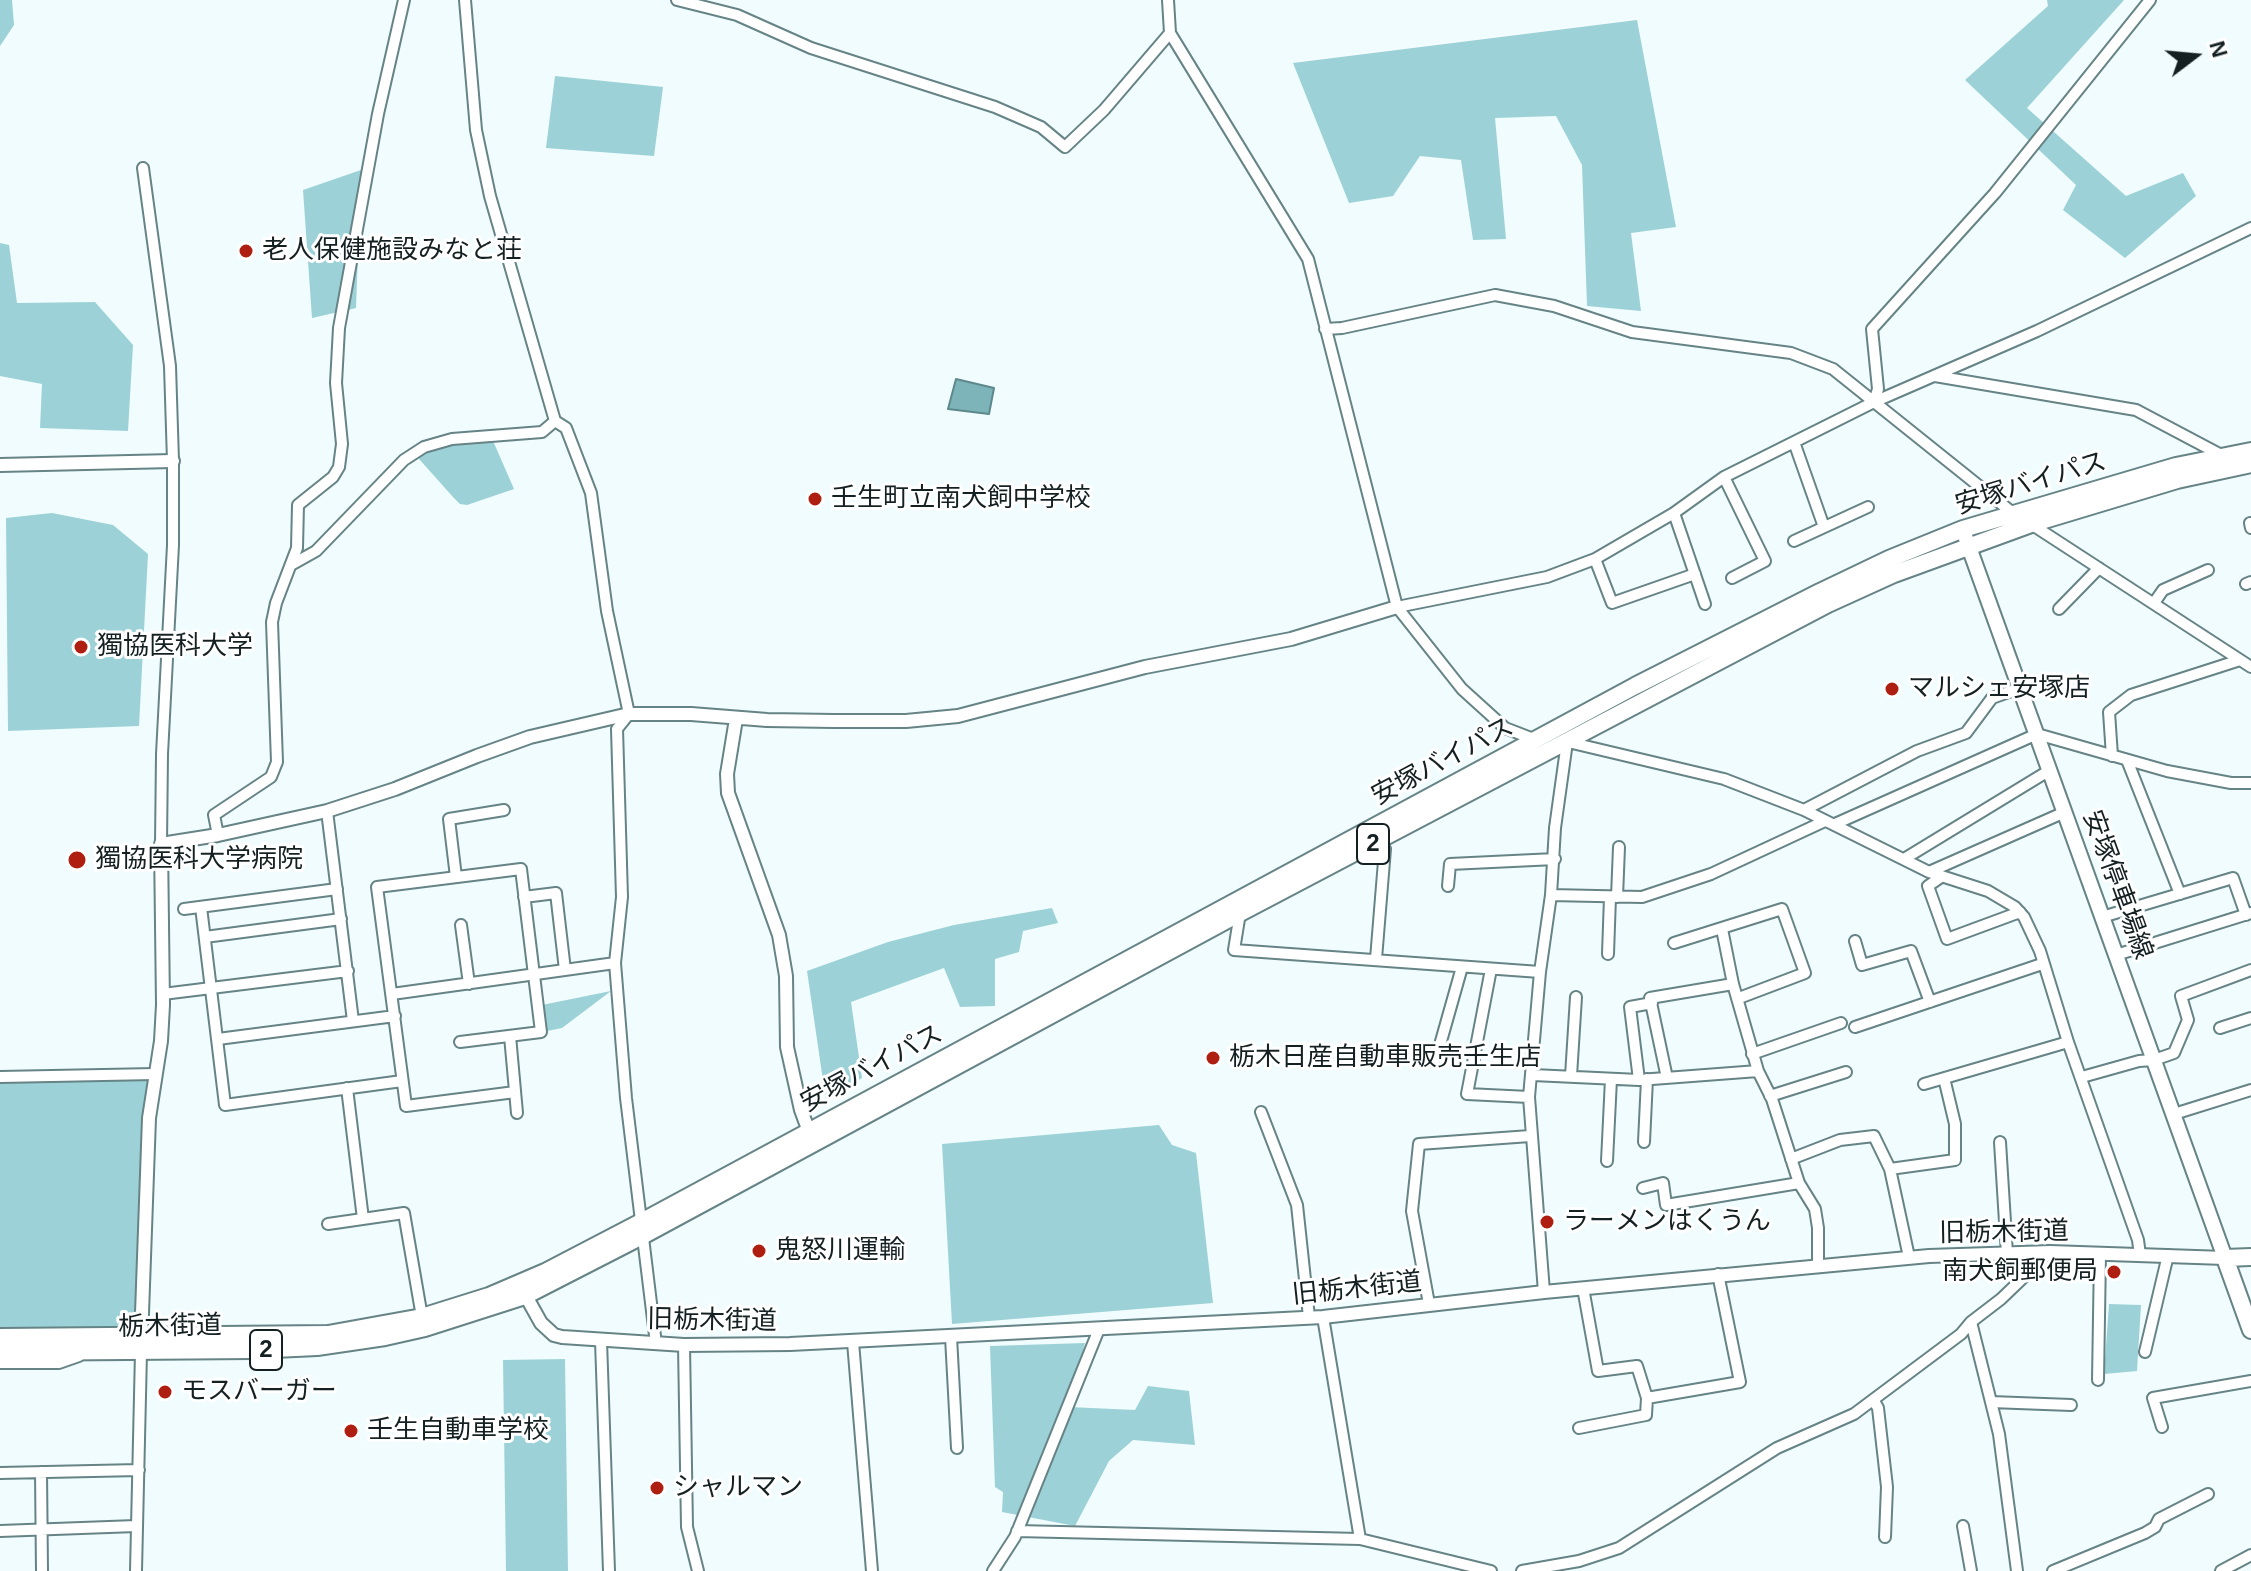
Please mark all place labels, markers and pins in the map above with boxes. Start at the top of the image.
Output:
place label: 老人保健施設みなと荘 [262,235,522,267]
marker: 老人保健施設みなと荘 [237,242,255,260]
place label: 壬生町立南犬飼中学校 [831,483,1091,515]
marker: 壬生町立南犬飼中学校 [806,490,824,508]
place label: 獨協医科大学 [97,631,253,663]
marker: 獨協医科大学 [72,638,90,656]
place label: マルシェ安塚店 [1908,673,2090,705]
marker: マルシェ安塚店 [1883,680,1901,698]
place label: 獨協医科大学病院 [95,844,303,876]
marker: 獨協医科大学病院 [66,849,88,871]
place label: 栃木日産自動車販売壬生店 [1229,1042,1541,1074]
marker: 栃木日産自動車販売壬生店 [1204,1049,1222,1067]
place label: ラーメンはくうん [1563,1206,1771,1238]
marker: ラーメンはくうん [1538,1213,1556,1231]
place label: 鬼怒川運輸 [775,1235,905,1267]
marker: 鬼怒川運輸 [750,1242,768,1260]
place label: 南犬飼郵便局 [1942,1256,2098,1288]
marker: 南犬飼郵便局 [2105,1263,2123,1281]
place label: モスバーガー [181,1376,337,1408]
marker: モスバーガー [156,1383,174,1401]
place label: 壬生自動車学校 [367,1415,549,1447]
marker: 壬生自動車学校 [342,1422,360,1440]
place label: シャルマン [673,1472,803,1504]
marker: シャルマン [648,1479,666,1497]

